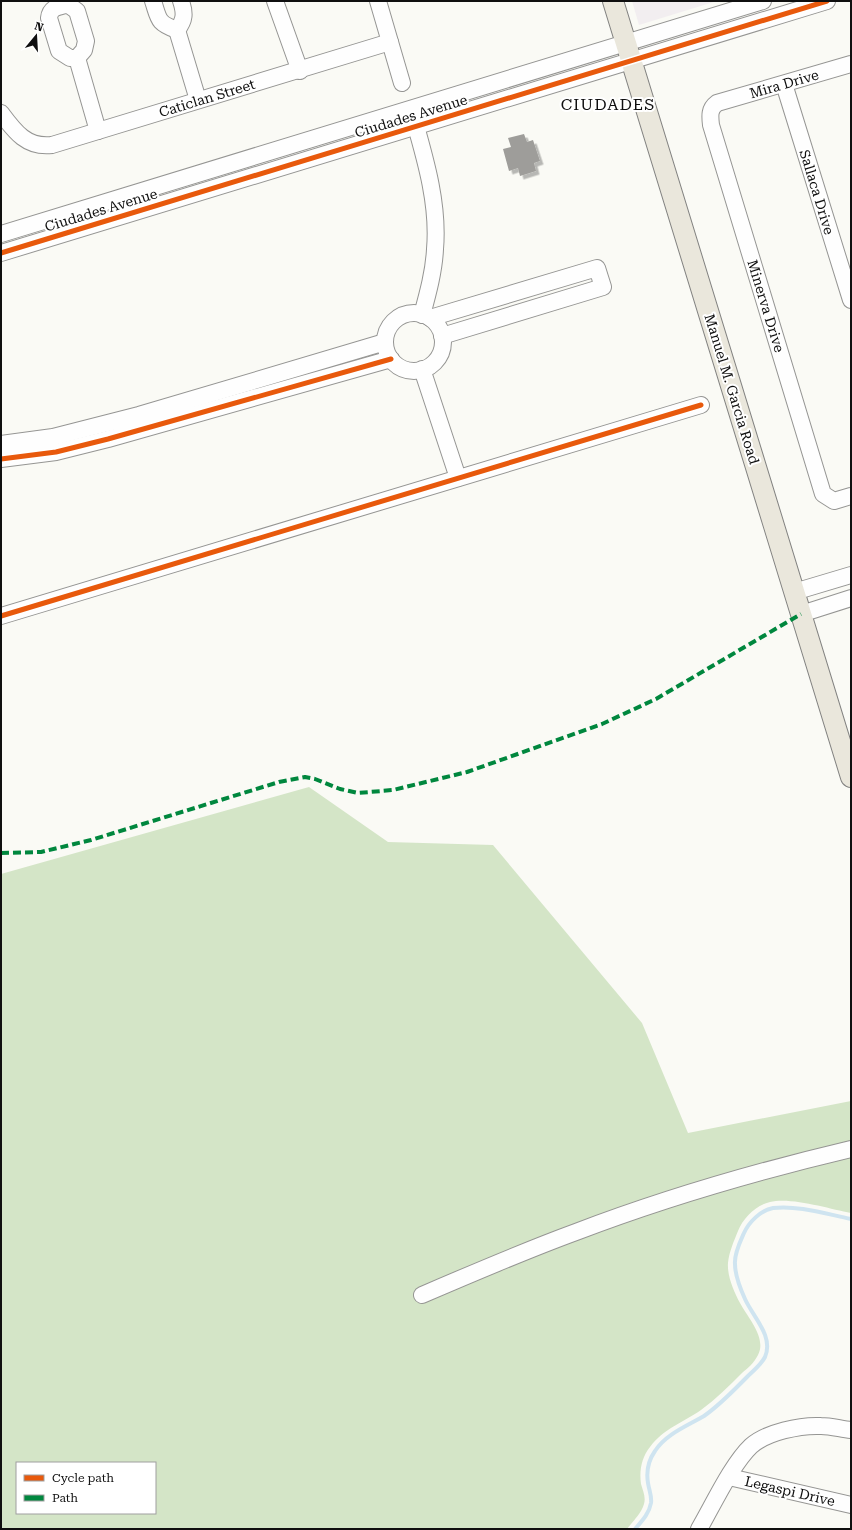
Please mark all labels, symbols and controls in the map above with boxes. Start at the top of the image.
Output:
north arrow [16,16,56,56]
text: N [33,19,45,35]
street label: Mira Drive [748,66,821,101]
street label: Caticlan Street [157,76,257,120]
street label: Ciudades Avenue [353,91,470,141]
district label: CIUDADES [561,95,655,114]
street label: Sallaca Drive [796,148,838,237]
street label: Ciudades Avenue [43,185,160,235]
street label: Minerva Drive [744,258,788,355]
street label: Manuel M. Garcia Road [701,312,763,466]
legend [16,1462,156,1514]
text: Cycle path [52,1471,114,1485]
street label: Legaspi Drive [743,1473,837,1509]
text: Path [52,1491,78,1505]

